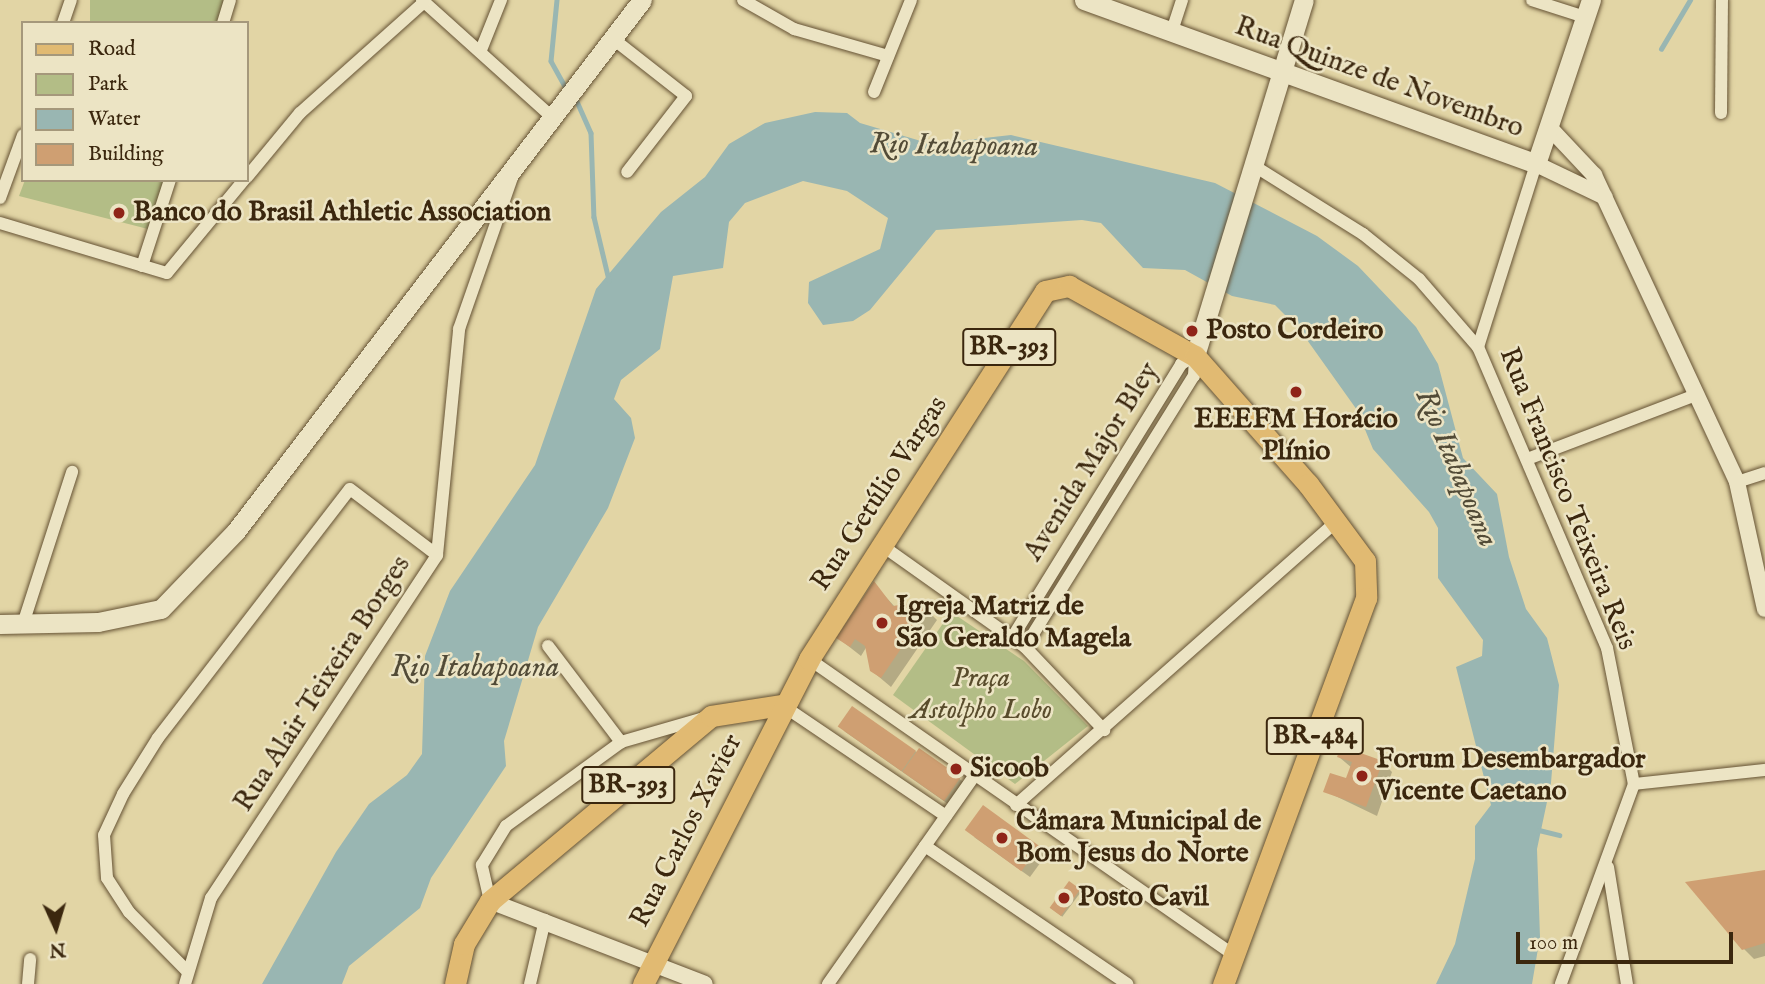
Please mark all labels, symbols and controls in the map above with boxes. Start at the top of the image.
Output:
street label: Rua Quinze de Novembro [1230,10,1528,146]
legend [21,21,248,182]
text: Road [88,36,135,63]
text: Park [88,71,128,98]
text: Water [88,106,140,133]
water label: Rio Itabapoana [869,127,1039,165]
text: Building [88,141,163,168]
place label: Banco do Brasil Athletic Association [133,196,551,230]
marker: Banco do Brasil Athletic Association [111,205,127,221]
place label: Posto Cordeiro [1206,314,1383,348]
marker: Posto Cordeiro [1184,323,1200,339]
road number: BR-393 [962,324,1056,370]
street label: Rua Francisco Teixeira Reis [1491,343,1643,655]
street label: Avenida Major Bley [1017,356,1167,568]
water label: Rio Itabapoana [1406,383,1506,553]
marker: EEEFM Horácio Plínio [1288,384,1304,400]
street label: Rua Getúlio Vargas [805,390,955,598]
place label: EEEFM Horácio Plínio [1194,403,1398,469]
street label: Rua Alair Teixeira Borges [228,550,418,818]
place label: Igreja Matriz de São Geraldo Magela [896,590,1131,656]
marker: Igreja Matriz de São Geraldo Magela [874,615,890,631]
water label: Rio Itabapoana [391,650,559,686]
park label: Praça Astolpho Lobo [910,662,1052,728]
road number: BR-484 [1264,714,1366,758]
street label: Rua Carlos Xavier [624,729,750,933]
place label: Forum Desembargador Vicente Caetano [1376,743,1646,809]
place label: Sicoob [970,752,1049,786]
marker: Sicoob [948,761,964,777]
road number: BR-393 [581,762,675,807]
marker: Forum Desembargador Vicente Caetano [1354,768,1370,784]
place label: Câmara Municipal de Bom Jesus do Norte [1016,805,1261,871]
marker: Câmara Municipal de Bom Jesus do Norte [994,830,1010,846]
place label: Posto Cavil [1078,881,1209,915]
marker: Posto Cavil [1056,890,1072,906]
north arrow [21,893,91,963]
scale bar [1520,918,1737,962]
text: 100 m [1529,930,1578,957]
text: N [48,936,67,961]

